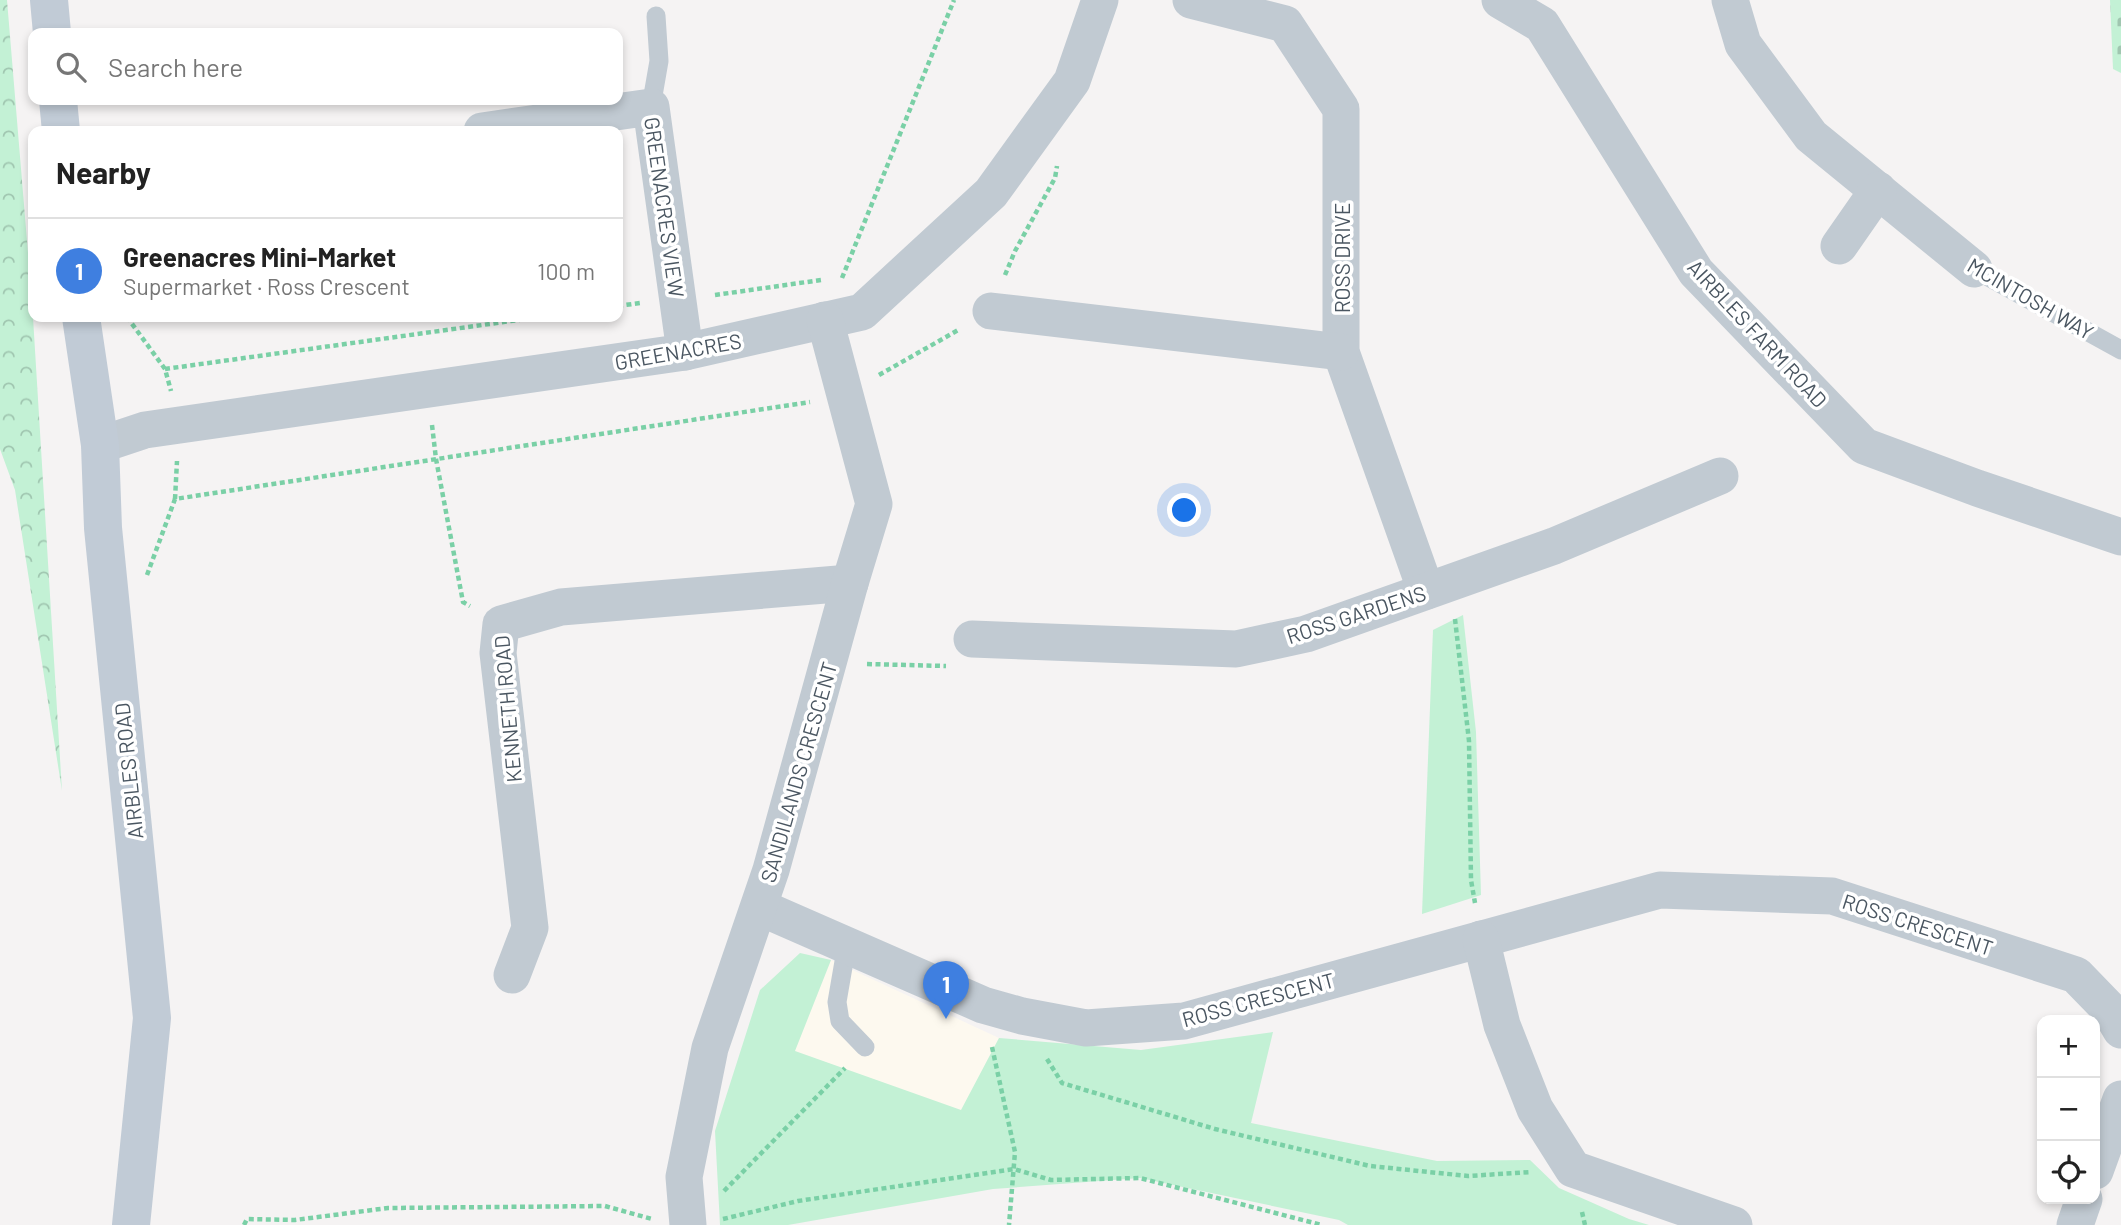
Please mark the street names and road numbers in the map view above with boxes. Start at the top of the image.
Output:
street label: GREENACRES VIEW [640,115,690,299]
street label: ROSS DRIVE [1329,203,1354,313]
street label: MCINTOSH WAY [1964,252,2098,344]
street label: AIRBLES FARM ROAD [1683,254,1833,412]
street label: GREENACRES [613,328,743,374]
street label: ROSS GARDENS [1283,580,1429,648]
street label: KENNETH ROAD [488,634,526,784]
street label: SANDILANDS CRESCENT [755,659,842,885]
street label: AIRBLES ROAD [108,702,148,840]
street label: ROSS CRESCENT [1840,888,1996,960]
street label: ROSS CRESCENT [1179,967,1337,1031]

